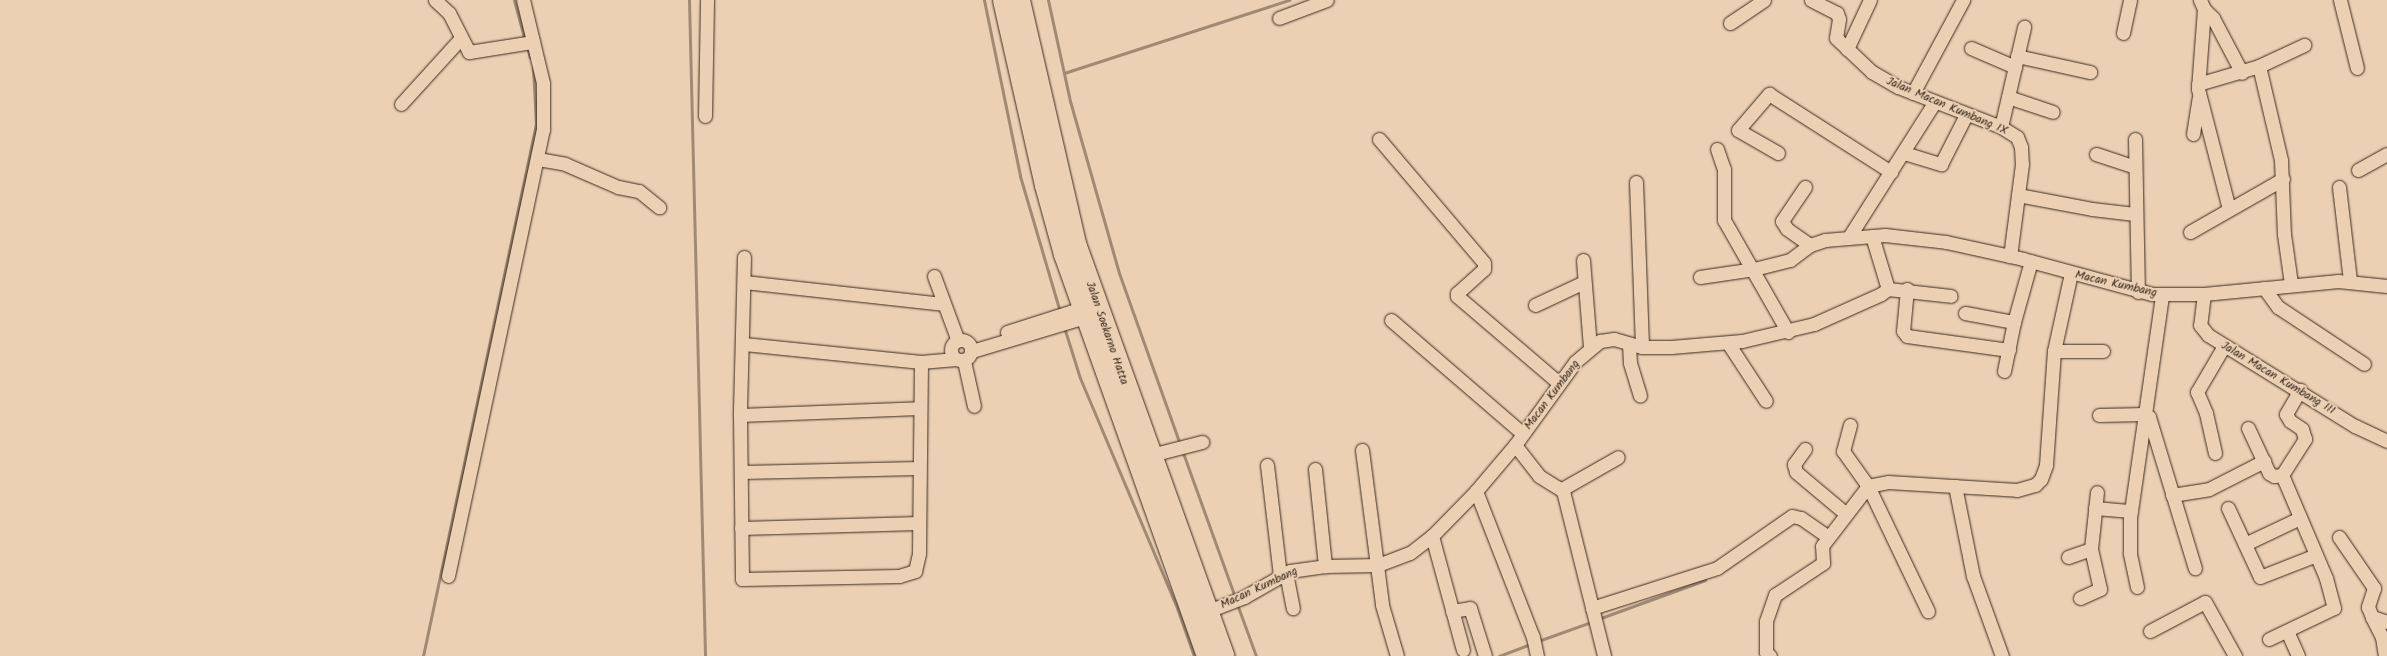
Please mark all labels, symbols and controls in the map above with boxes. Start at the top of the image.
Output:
street label: Jalan Macan Kumbang IX [1884,74,2010,138]
street label: Macan Kumbang [2074,268,2158,300]
street label: Jalan Soekarno Hatta [1083,279,1131,387]
street label: Jalan Macan Kumbang III [2218,338,2338,418]
street label: Macan Kumbang [1521,357,1583,433]
street label: Macan Kumbang [1218,564,1300,612]

